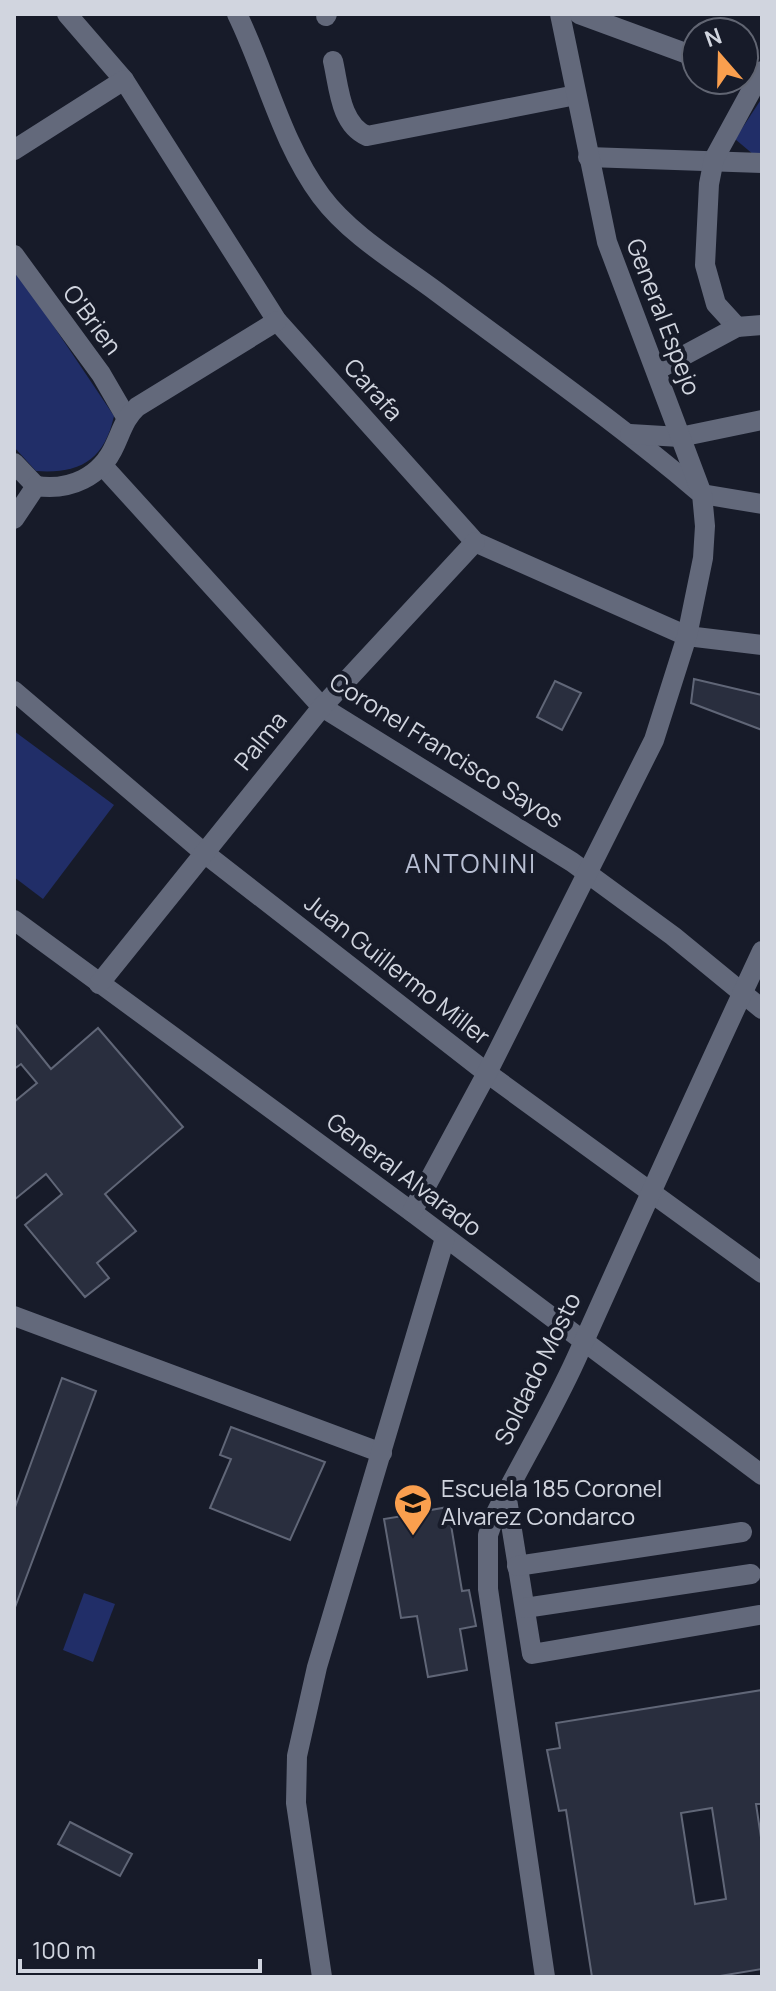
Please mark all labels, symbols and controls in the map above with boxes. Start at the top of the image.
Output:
north arrow [680,16,760,96]
text: N [701,20,726,54]
street label: General Espejo [619,233,709,400]
street label: O'Brien [56,277,130,361]
street label: Carafa [337,351,411,427]
street label: Coronel Francisco Sayos [324,664,570,835]
street label: Palma [226,704,294,776]
district label: ANTONINI [405,845,537,881]
street label: Juan Guillermo Miller [298,886,498,1052]
street label: General Alvarado [321,1105,489,1243]
street label: Soldado Mosto [486,1287,588,1450]
place label: Escuela 185 Coronel Alvarez Condarco [441,1471,662,1532]
school or university icon: Escuela 185 Coronel Alvarez Condarco [392,1482,434,1537]
scale bar [20,1923,260,1973]
text: 100 m [32,1933,96,1966]

